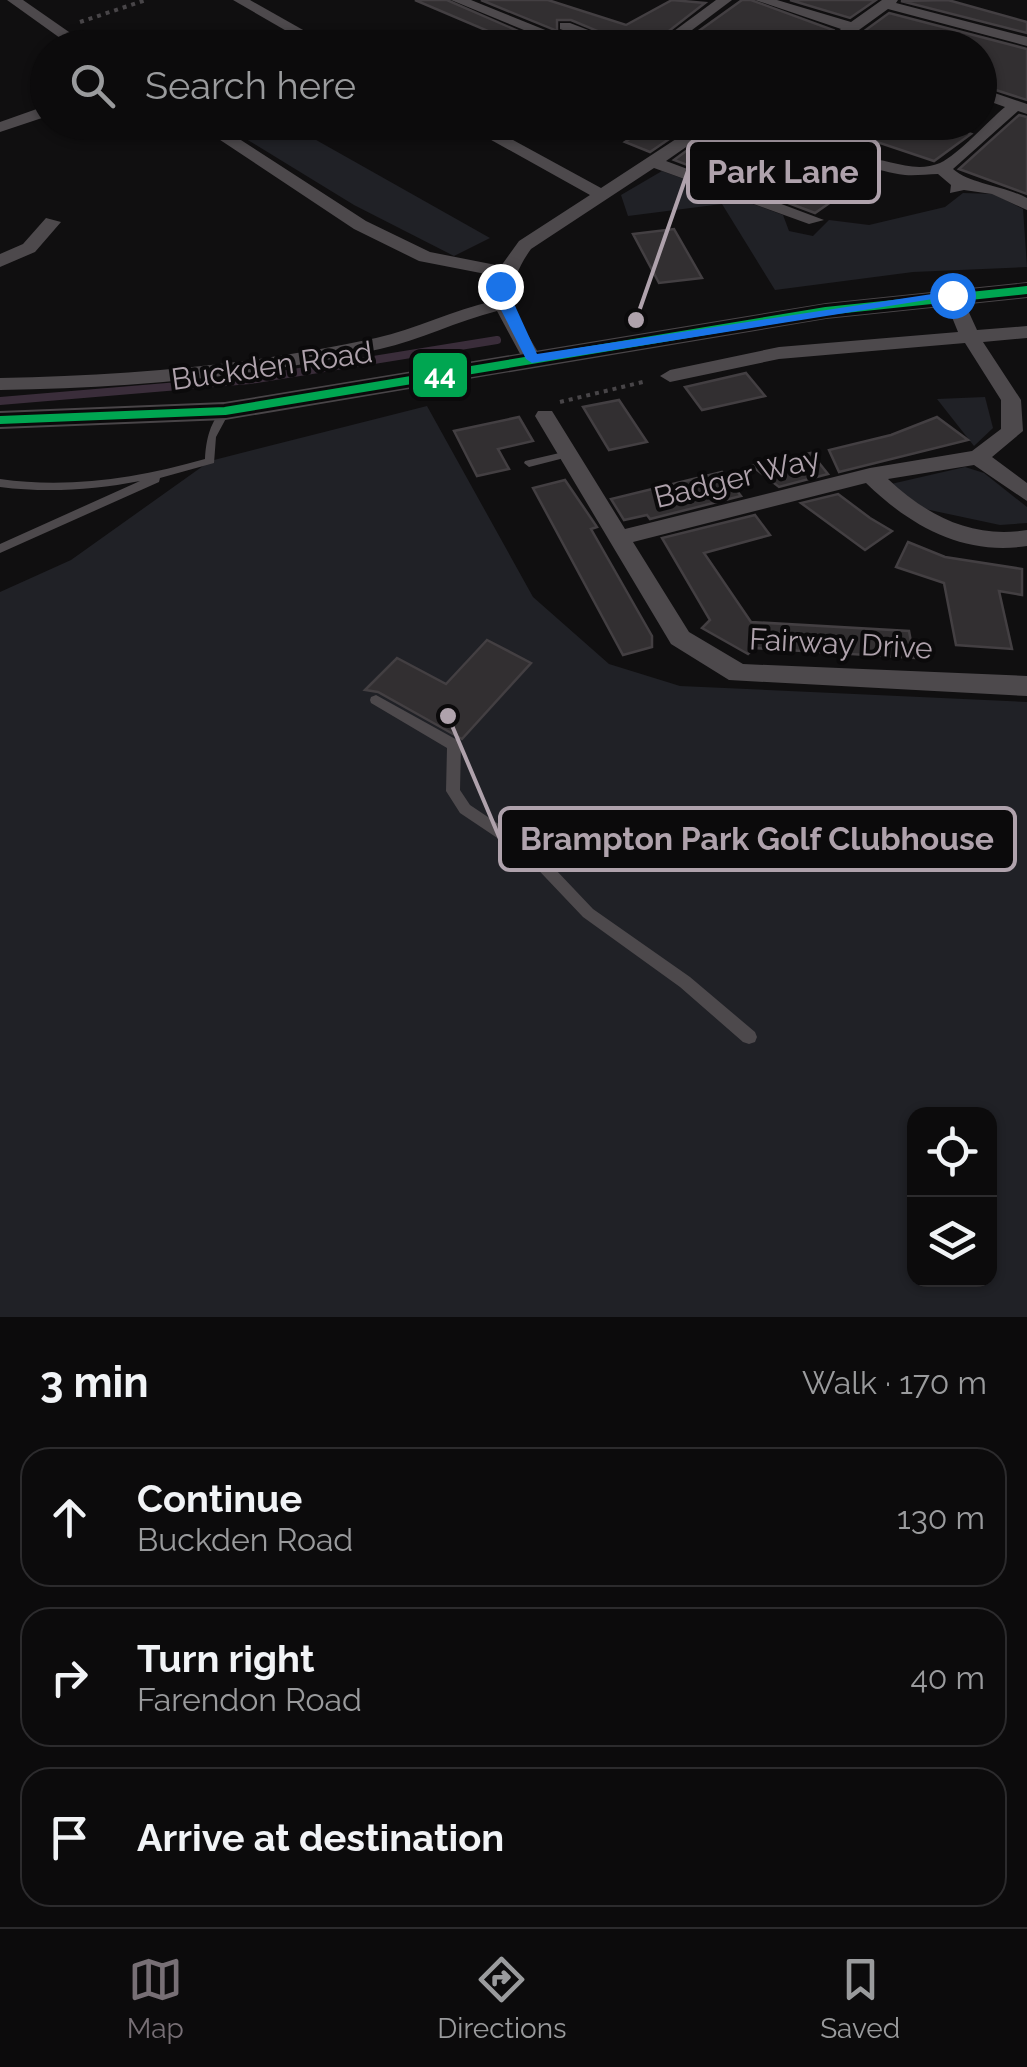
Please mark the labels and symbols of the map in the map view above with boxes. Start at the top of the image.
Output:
callout: Park Lane [688,140,879,202]
text: Park Lane [707,153,859,190]
route end [478,264,524,310]
route start [930,273,976,319]
street label: Buckden Road [169,334,375,397]
line badge: 44 [411,351,469,399]
text: 44 [424,359,456,392]
street label: Badger Way [650,440,823,515]
street label: Fairway Drive [748,621,934,666]
callout: Brampton Park Golf Clubhouse [500,808,1015,870]
text: Brampton Park Golf Clubhouse [520,820,994,857]

